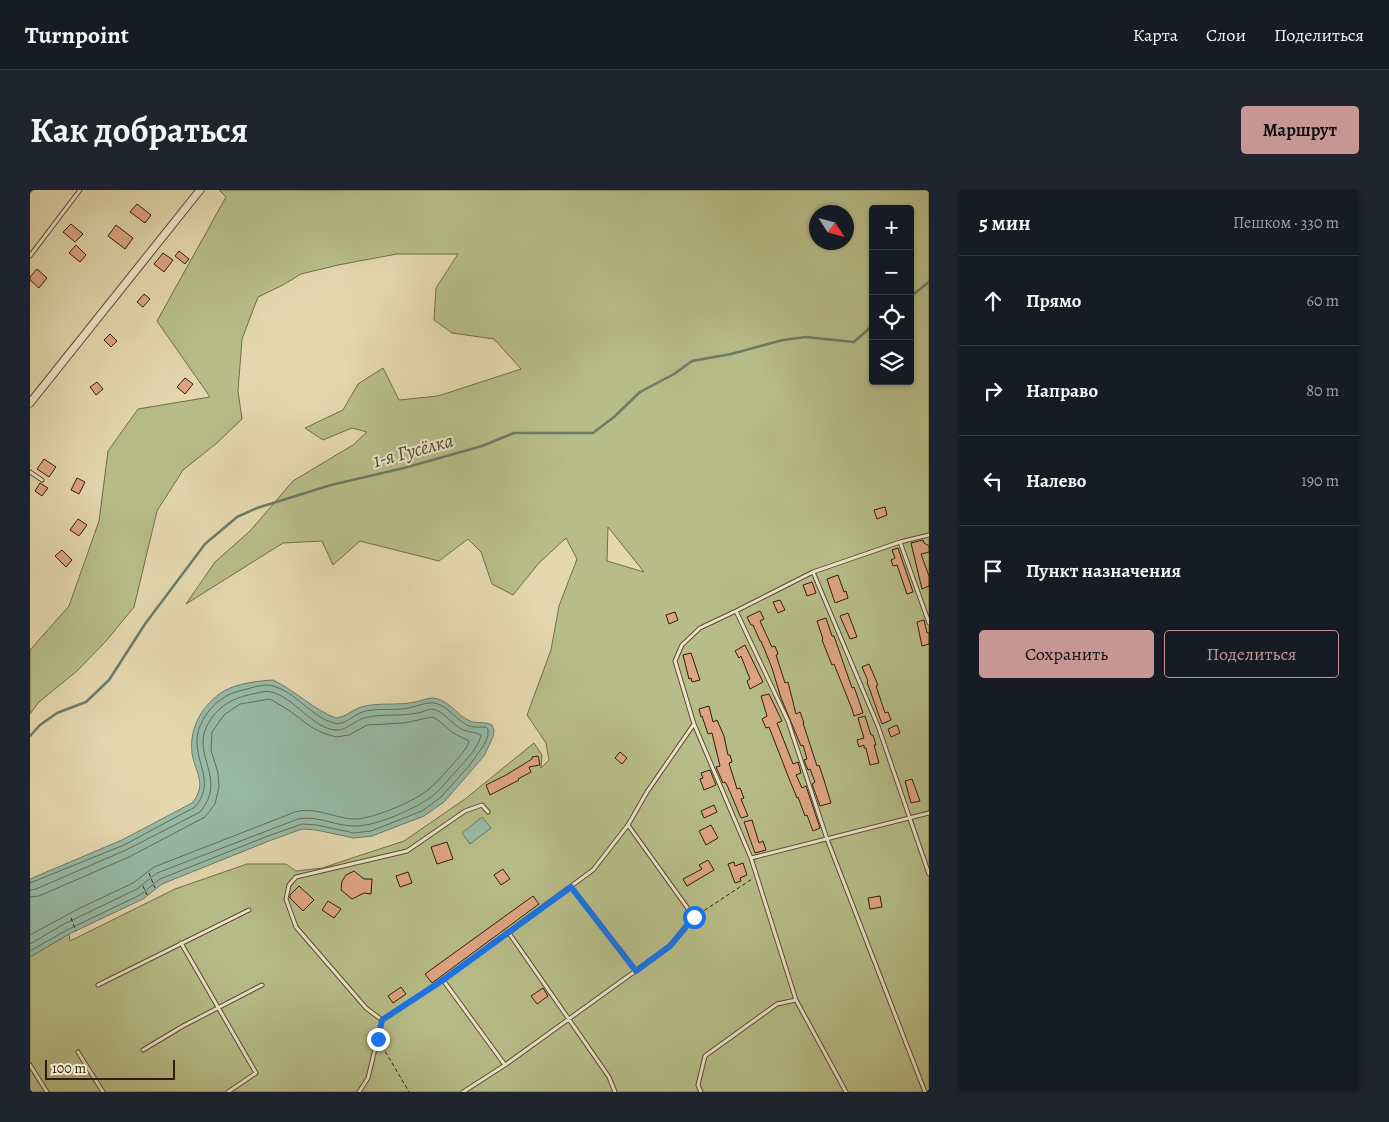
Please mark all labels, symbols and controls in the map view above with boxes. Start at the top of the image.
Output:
text: Turnpoint [25,19,129,51]
text: Карта [1133,23,1178,47]
text: Слои [1206,23,1246,47]
text: Поделиться [1274,23,1364,47]
text: Как добраться [30,106,248,154]
button: Маршрут [1241,106,1359,154]
north arrow [809,205,854,250]
map controls [869,205,914,385]
button: + [869,205,914,250]
text: 5 мин [979,209,1031,237]
text: Пешком · 330 m [1233,212,1339,234]
button: − [869,250,914,295]
icon: ahead [979,287,1007,315]
text: Прямо [1026,288,1081,314]
text: 60 m [1307,290,1339,312]
button: locate [869,295,914,340]
button: layers [869,340,914,385]
icon: right [979,377,1007,405]
text: Направо [1026,378,1098,404]
text: 80 m [1306,380,1339,402]
water label: 1-я Гусёлка [370,427,457,474]
icon: left [979,467,1007,495]
text: Налево [1026,468,1086,494]
text: 190 m [1301,470,1339,492]
icon: arrive [979,557,1007,585]
text: Пункт назначения [1026,558,1181,584]
button: Сохранить [979,630,1154,678]
button: Поделиться [1164,630,1339,678]
route start [683,906,706,929]
route end [367,1028,390,1051]
scale bar [45,1057,175,1080]
text: 100 m [52,1059,86,1078]

